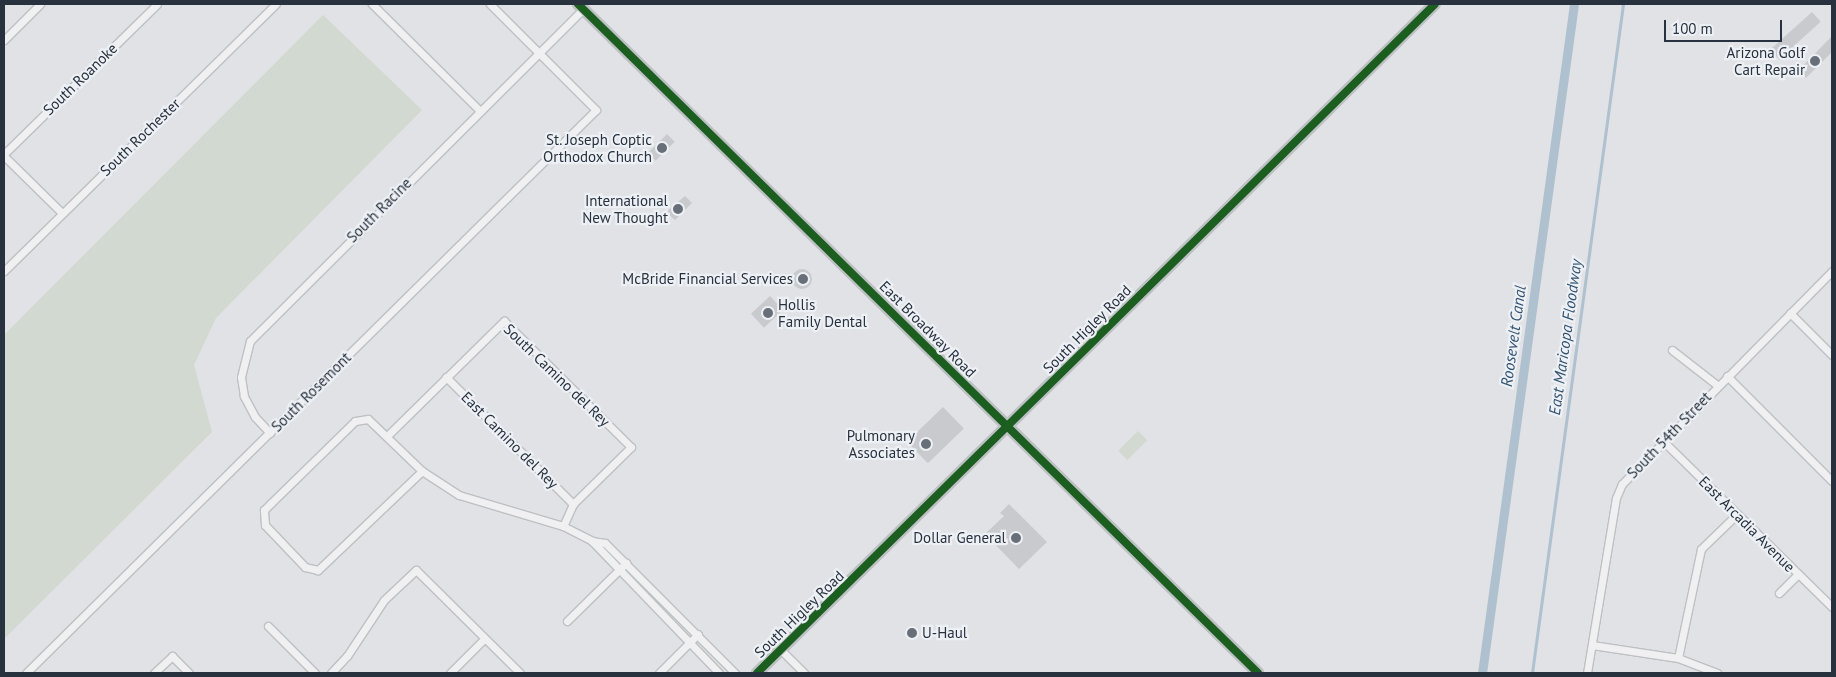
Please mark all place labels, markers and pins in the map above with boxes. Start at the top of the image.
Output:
place label: Arizona Golf Cart Repair [1727,43,1805,78]
marker: Arizona Golf Cart Repair [1809,55,1821,67]
place label: St. Joseph Coptic Orthodox Church [542,130,652,165]
marker: St. Joseph Coptic Orthodox Church [656,142,668,154]
place label: International New Thought [581,191,668,226]
marker: International New Thought [672,203,684,215]
place label: McBride Financial Services [622,270,793,288]
marker: McBride Financial Services [797,273,809,285]
place label: Hollis Family Dental [778,295,867,330]
marker: Hollis Family Dental [762,307,774,319]
place label: Pulmonary Associates [847,426,915,461]
marker: Pulmonary Associates [919,437,933,451]
place label: Dollar General [913,529,1006,547]
marker: Dollar General [1010,532,1022,544]
place label: U-Haul [922,624,967,642]
marker: U-Haul [906,627,918,639]

